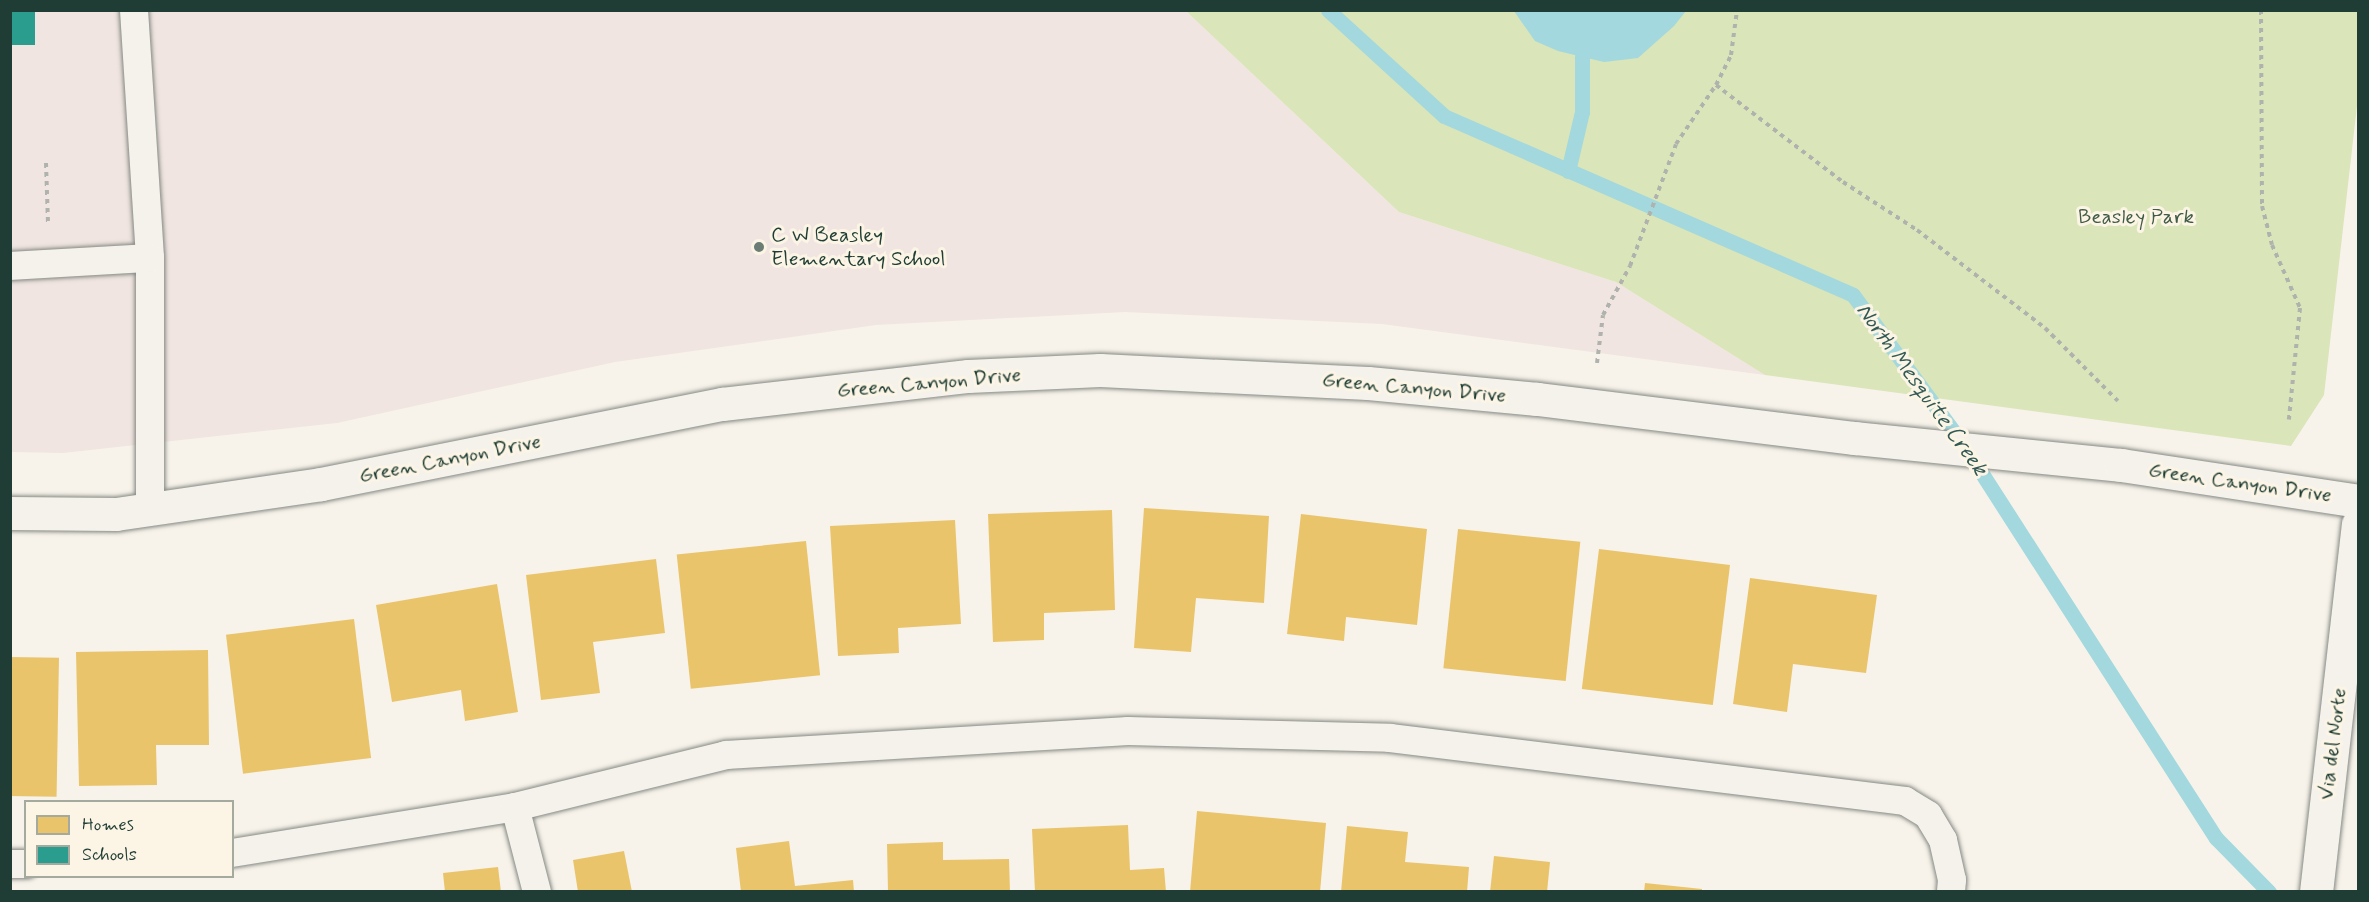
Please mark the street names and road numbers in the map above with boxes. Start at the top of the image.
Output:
street label: Green Canyon Drive [838,363,1020,403]
street label: Green Canyon Drive [1323,368,1505,408]
street label: Green Canyon Drive [359,429,541,489]
street label: Green Canyon Drive [2149,458,2331,508]
street label: Via del Norte [2313,685,2353,803]

